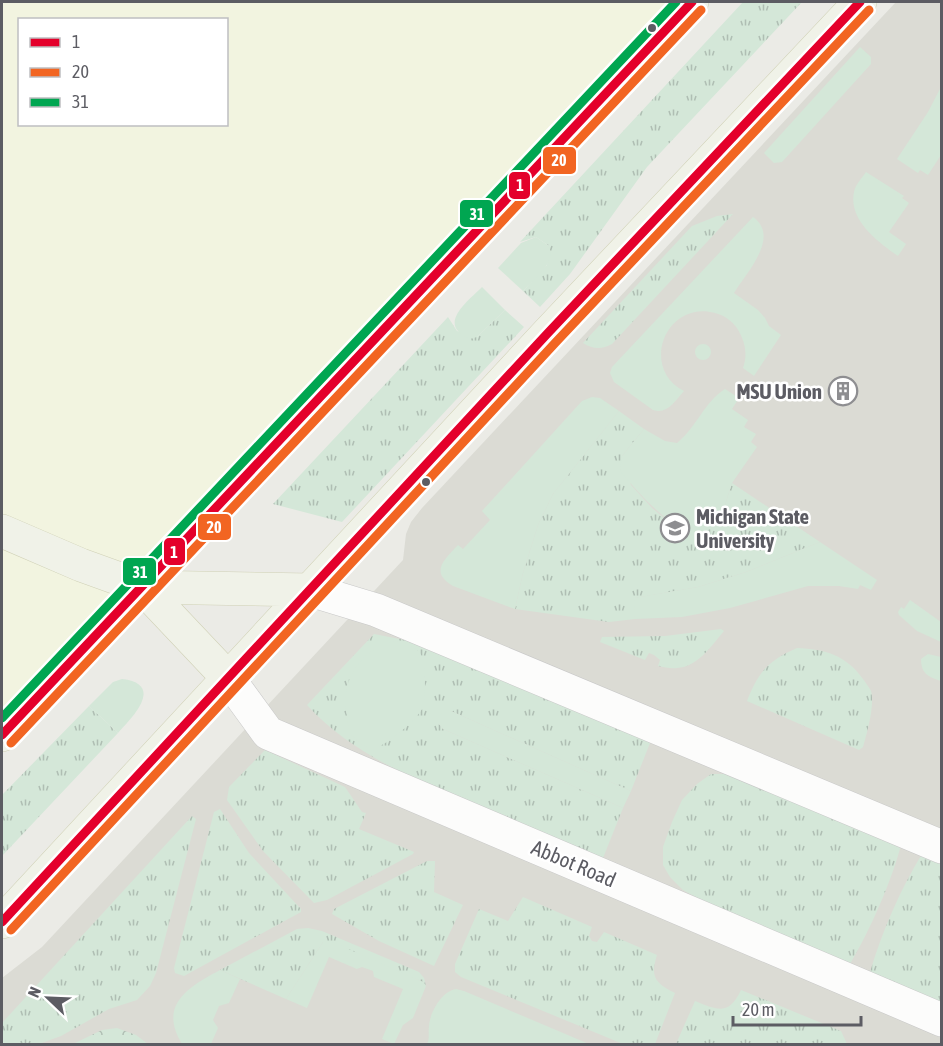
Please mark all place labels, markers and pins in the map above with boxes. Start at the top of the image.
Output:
unlabelled marker [646,22,658,34]
building icon: MSU Union [827,375,859,407]
place label: MSU Union [736,379,822,403]
unlabelled marker [420,476,432,488]
place label: Michigan State University [696,504,809,552]
school or university icon: Michigan State University [659,512,691,544]

